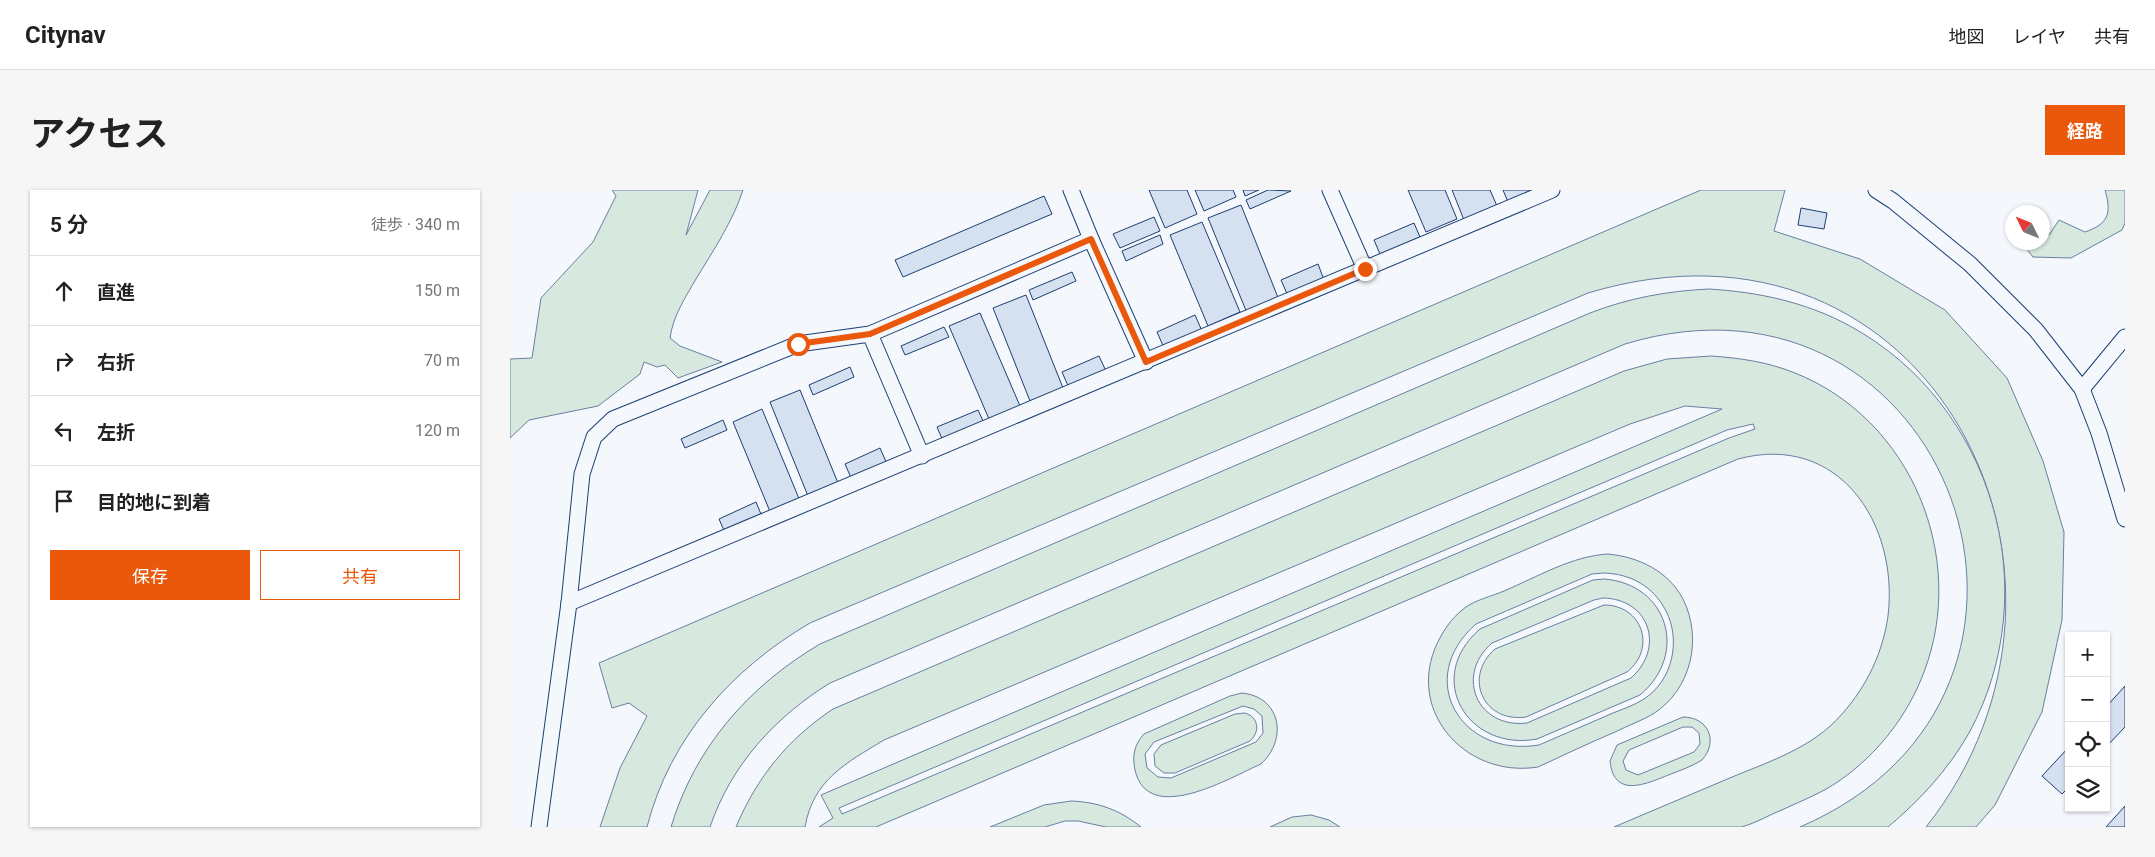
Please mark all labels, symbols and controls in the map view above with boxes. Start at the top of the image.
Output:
text: Citynav [25,21,106,49]
text: 地図 [1949,26,1985,47]
text: レイヤ [2013,26,2066,47]
text: 共有 [2094,26,2130,47]
button: 経路 [2045,105,2125,155]
text: アクセス [30,114,168,155]
north arrow [2005,205,2050,250]
text: 5 分 [50,213,88,237]
text: 徒歩 · 340 m [371,215,460,234]
route end [1354,258,1377,281]
icon: ahead [50,277,78,305]
text: 直進 [97,281,135,304]
text: 150 m [415,281,460,300]
route start [787,333,810,356]
icon: right [50,347,78,375]
text: 右折 [97,351,135,374]
text: 70 m [424,351,460,370]
icon: left [50,417,78,445]
text: 左折 [97,421,135,444]
text: 120 m [415,421,460,440]
icon: arrive [50,487,78,515]
text: 目的地に到着 [97,491,211,514]
button: 保存 [50,550,250,600]
button: 共有 [260,550,460,600]
map controls [2065,632,2110,812]
button: + [2065,632,2110,677]
button: − [2065,677,2110,722]
button: locate [2065,722,2110,767]
button: layers [2065,767,2110,812]

